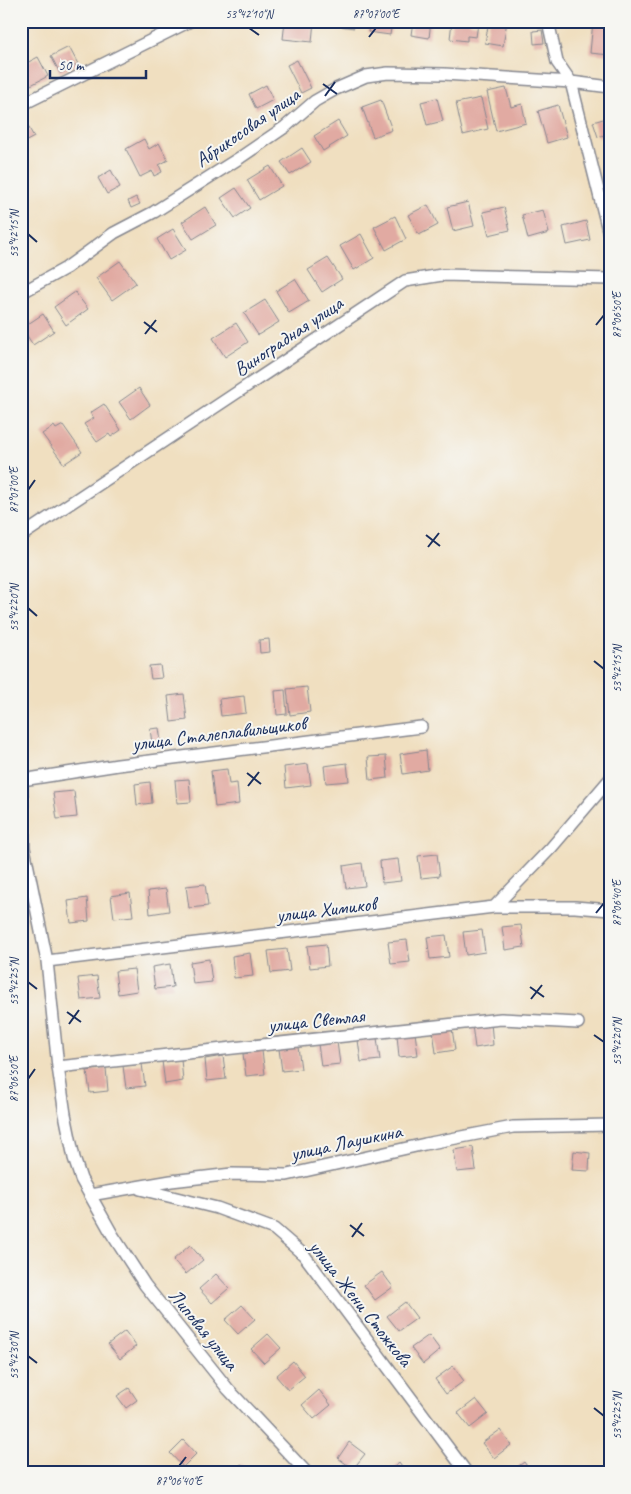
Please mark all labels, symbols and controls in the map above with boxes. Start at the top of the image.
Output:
text: 53°42'10"N [225,6,274,22]
text: 87°07'00"E [353,6,401,22]
scale bar [50,48,146,80]
text: 50 m [58,56,85,75]
street label: Абрикосовая улица [190,81,306,173]
text: 53°42'15"N [6,209,22,258]
street label: Виноградная улица [229,290,349,382]
text: 87°06'50"E [609,290,625,338]
text: 87°07'00"E [6,465,22,513]
text: 53°42'20"N [6,583,22,632]
text: 53°42'15"N [609,644,625,693]
street label: улица Сталеплавильщиков [130,710,311,757]
text: 87°06'40"E [609,878,625,926]
street label: улица Химиков [274,891,380,928]
text: 53°42'25"N [6,957,22,1006]
street label: улица Светлая [266,1003,367,1038]
text: 53°42'20"N [609,1017,625,1066]
text: 87°06'50"E [6,1054,22,1102]
street label: улица Лаушкина [287,1118,405,1167]
street label: улица Жени Стожкова [303,1234,419,1373]
street label: Липовая улица [163,1283,245,1376]
text: 53°42'30"N [6,1331,22,1380]
text: 53°42'25"N [609,1391,625,1440]
text: 87°06'40"E [156,1473,204,1489]

